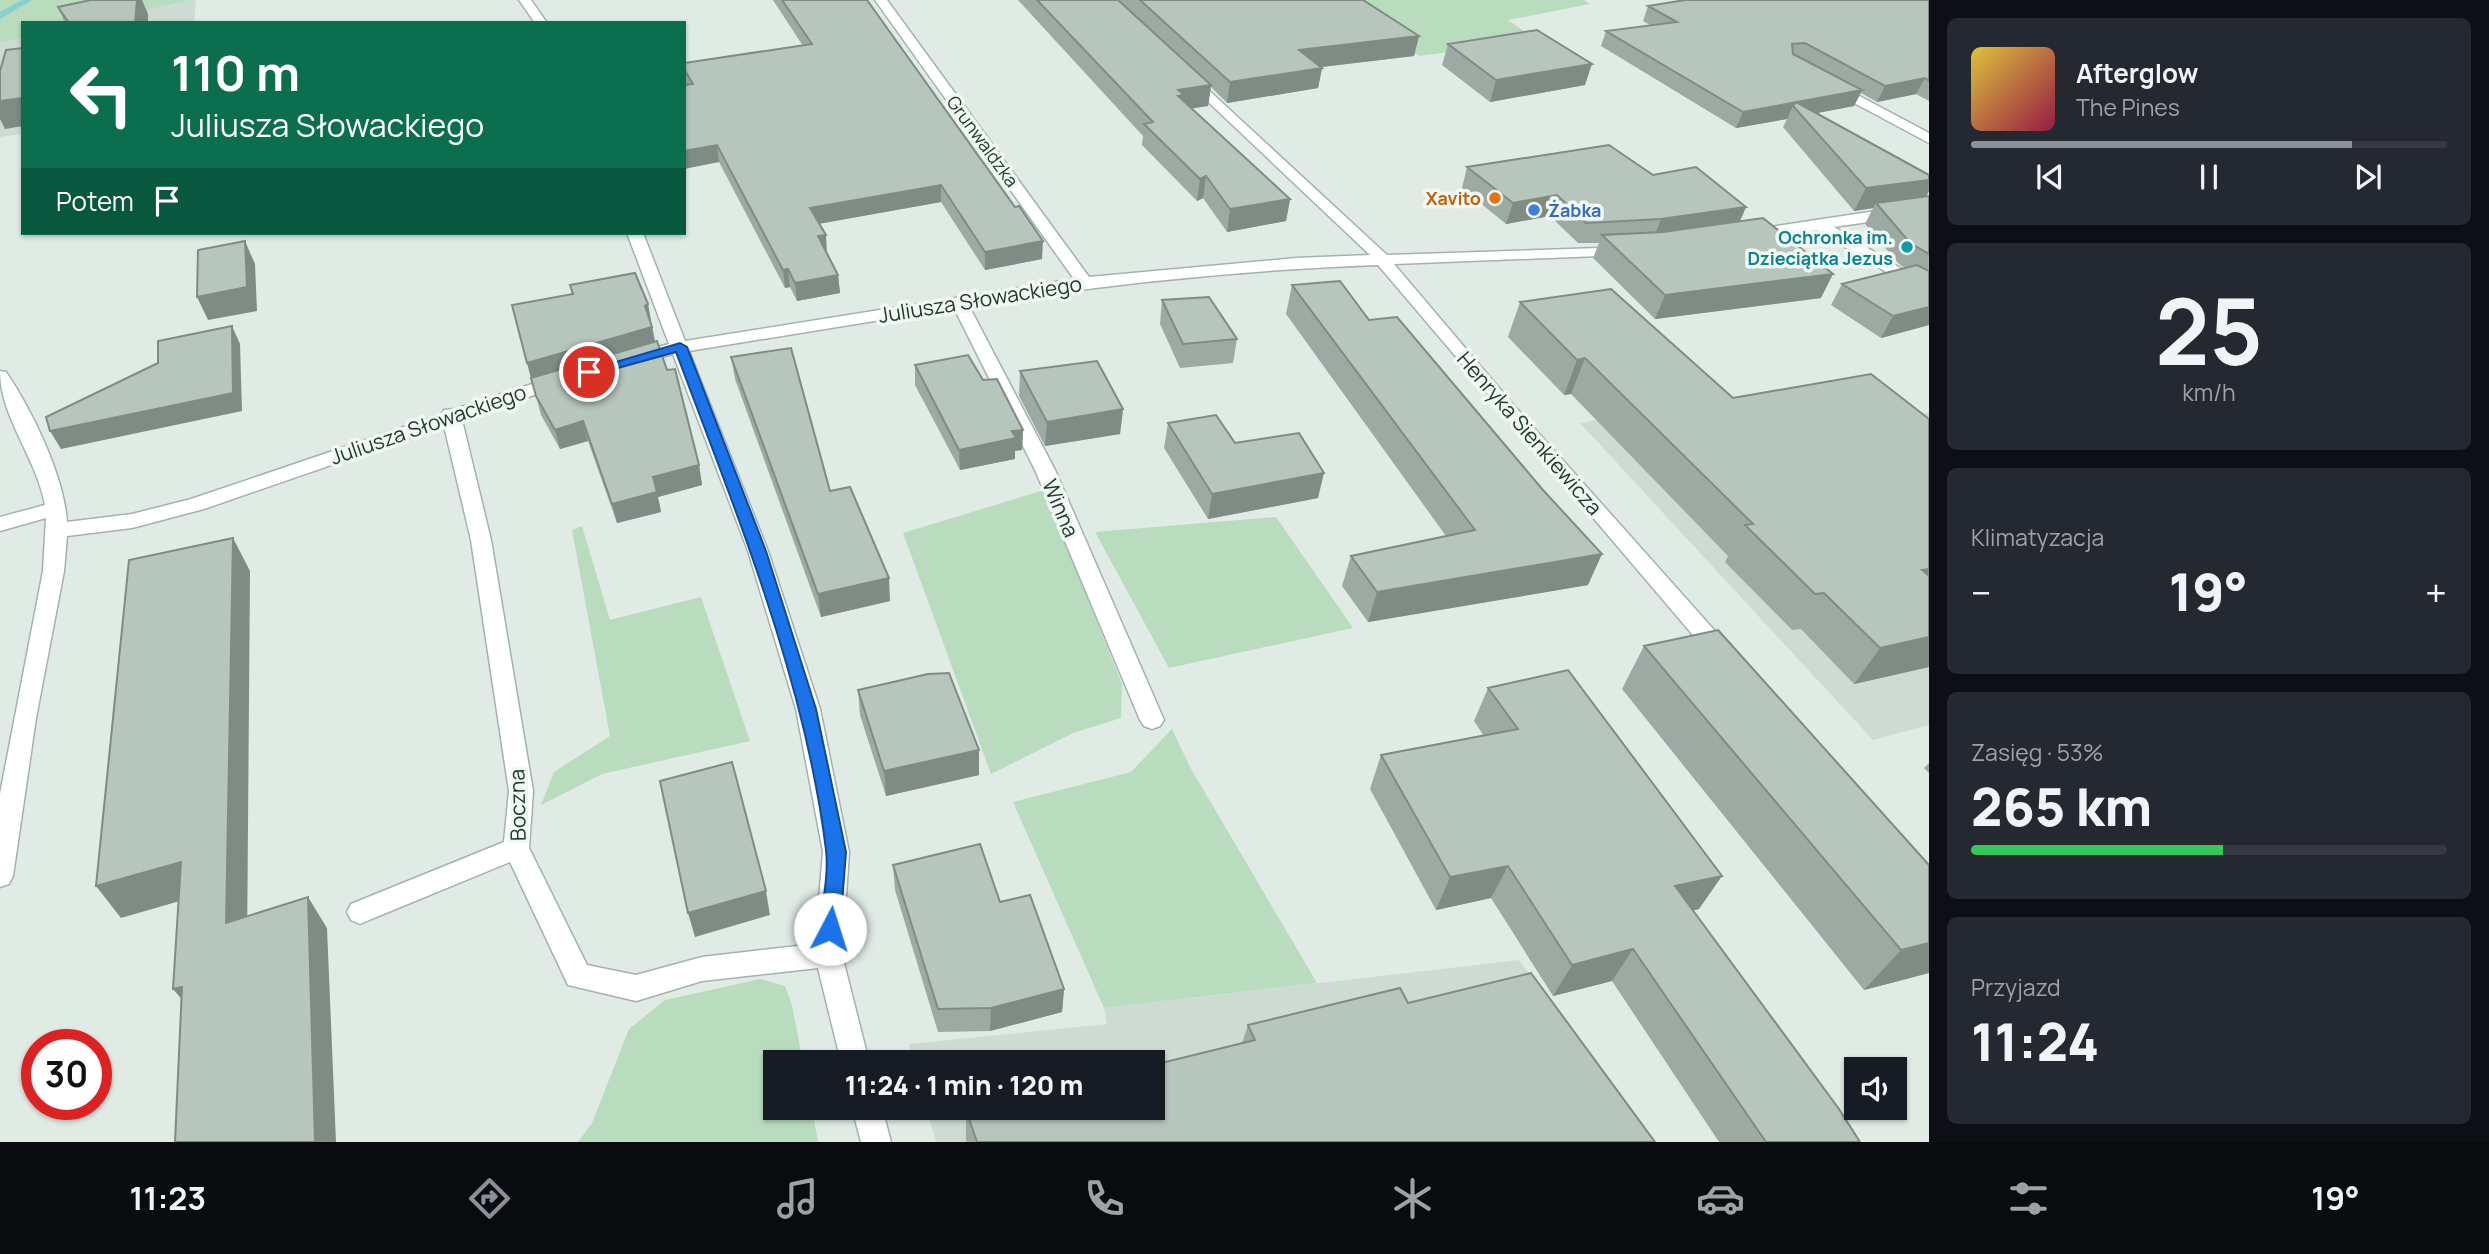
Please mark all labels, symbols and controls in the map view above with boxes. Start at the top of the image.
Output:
text: 110 m [171,39,300,106]
icon: left [56,49,147,140]
text: Afterglow [2076,55,2198,91]
street label: Grunwaldzka [942,91,1024,191]
text: The Pines [2076,91,2180,123]
text: Juliusza Słowackiego [171,103,484,147]
icon: previous [2031,158,2069,196]
icon: pause [2190,158,2228,196]
icon: next [2349,158,2387,196]
icon: arrive [148,182,186,220]
text: Potem [56,183,134,219]
place label: Xavito [1426,186,1481,210]
marker: Xavito [1487,190,1503,206]
place label: Żabka [1548,198,1601,222]
marker: Żabka [1526,202,1542,218]
place label: Ochronka im. Dzieciątka Jezus [1747,225,1893,270]
marker: Ochronka im. Dzieciątka Jezus [1899,239,1915,255]
text: 25 [2155,268,2263,392]
street label: Juliusza Słowackiego [876,269,1084,329]
pin [559,342,619,402]
street label: Henryka Sienkiewicza [1451,345,1609,521]
icon: arrive [570,353,608,391]
text: km/h [2182,376,2236,408]
street label: Juliusza Słowackiego [326,377,530,471]
street label: Winna [1036,475,1086,541]
text: Klimatyzacja [1971,521,2104,553]
text: 19° [2169,556,2248,627]
text: − [1971,566,1992,618]
text: + [2425,566,2447,618]
text: Zasięg · 53% [1971,736,2104,768]
street label: Boczna [502,769,532,841]
text: 265 km [1971,771,2152,842]
position arrow [793,892,867,966]
text: Przyjazd [1971,971,2061,1003]
text: 11:24 [1971,1006,2099,1077]
speed limit sign: 30 [21,1029,112,1120]
map controls [1844,1057,1907,1120]
button: sound [1844,1057,1907,1120]
text: 11:24 · 1 min · 120 m [845,1067,1083,1103]
icon: directions [465,1174,514,1223]
icon: music [773,1174,822,1223]
icon: phone [1080,1174,1129,1223]
icon: climate [1388,1174,1437,1223]
icon: car [1696,1174,1745,1223]
icon: filters [2004,1174,2053,1223]
text: 11:23 [129,1176,206,1220]
text: 19° [2311,1176,2360,1220]

